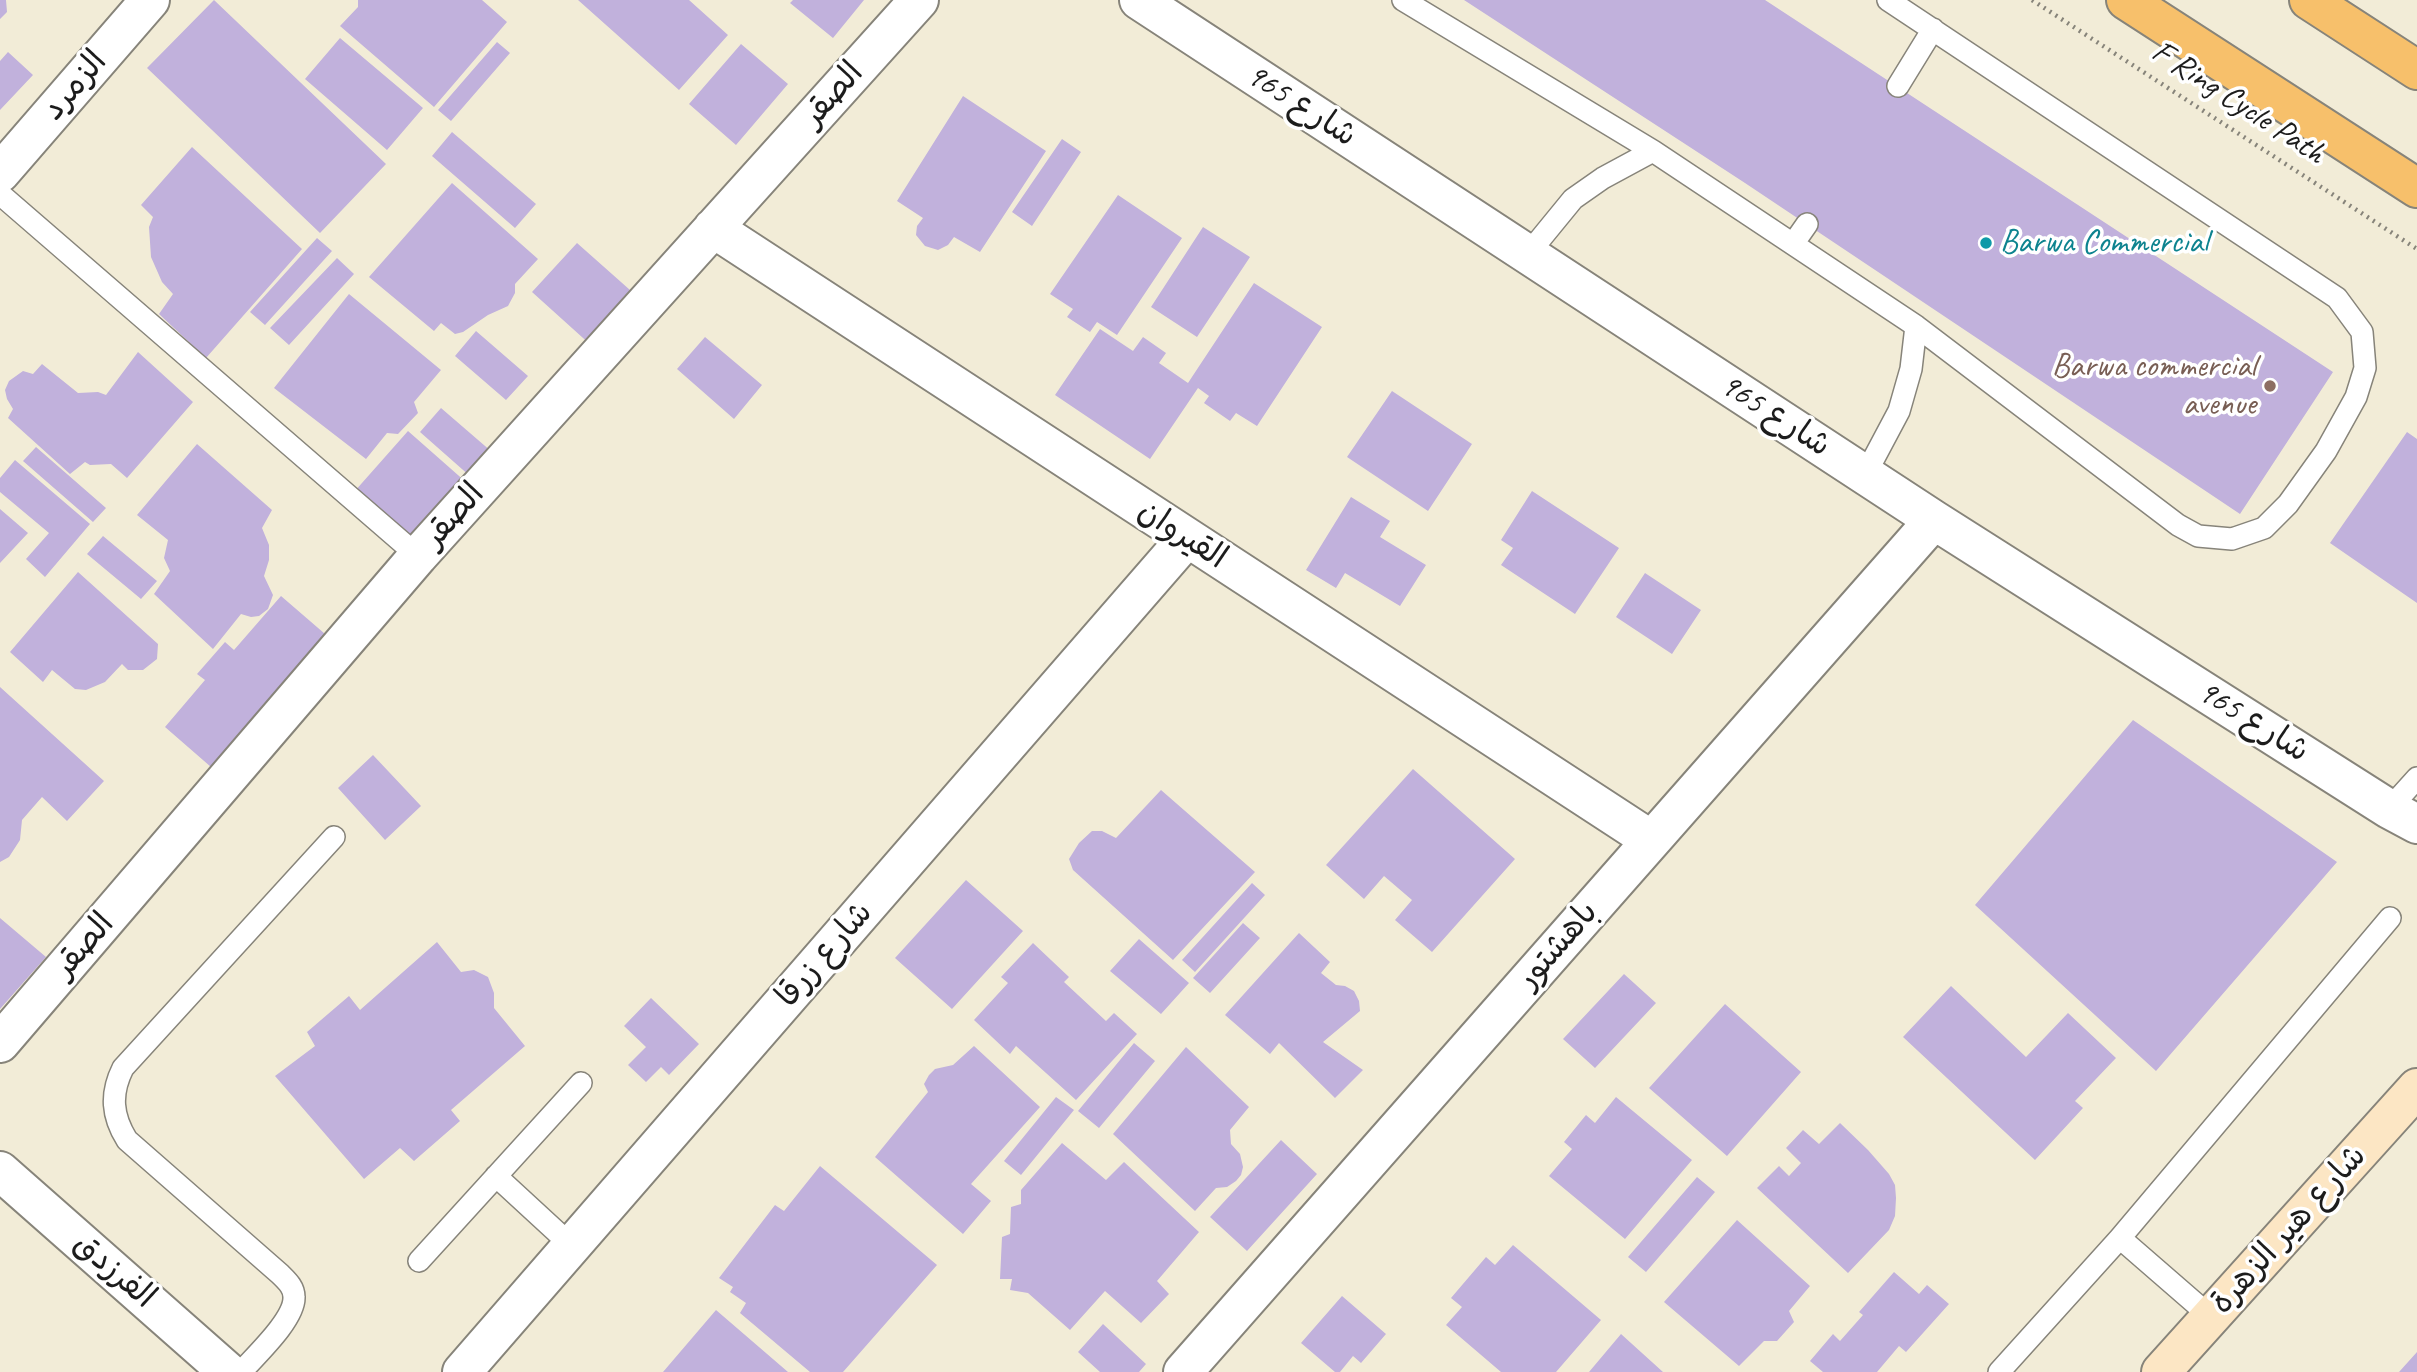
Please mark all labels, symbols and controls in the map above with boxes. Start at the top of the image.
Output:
street label: F Ring Cycle Path [2144,32,2332,174]
street label: الزمرد [34,43,116,129]
street label: الصقر [794,54,872,136]
street label: شارع 965 [1238,56,1364,156]
place label: Barwa Commercial [2000,223,2208,263]
marker: Barwa Commercial [1978,235,1994,251]
place label: Barwa commercial avenue [2052,347,2256,425]
street label: شارع 965 [1712,366,1838,466]
marker: Barwa commercial avenue [2262,378,2278,394]
street label: الصقر [415,475,493,557]
street label: القيروان [1130,492,1234,578]
street label: شارع 965 [2190,672,2316,772]
street label: شارع زرقا [768,894,882,1016]
street label: باهشتور [1509,894,1607,998]
street label: الصقر [45,905,123,987]
street label: شارع هير الزهرة [2203,1137,2375,1323]
street label: الفرزدق [65,1224,163,1318]

